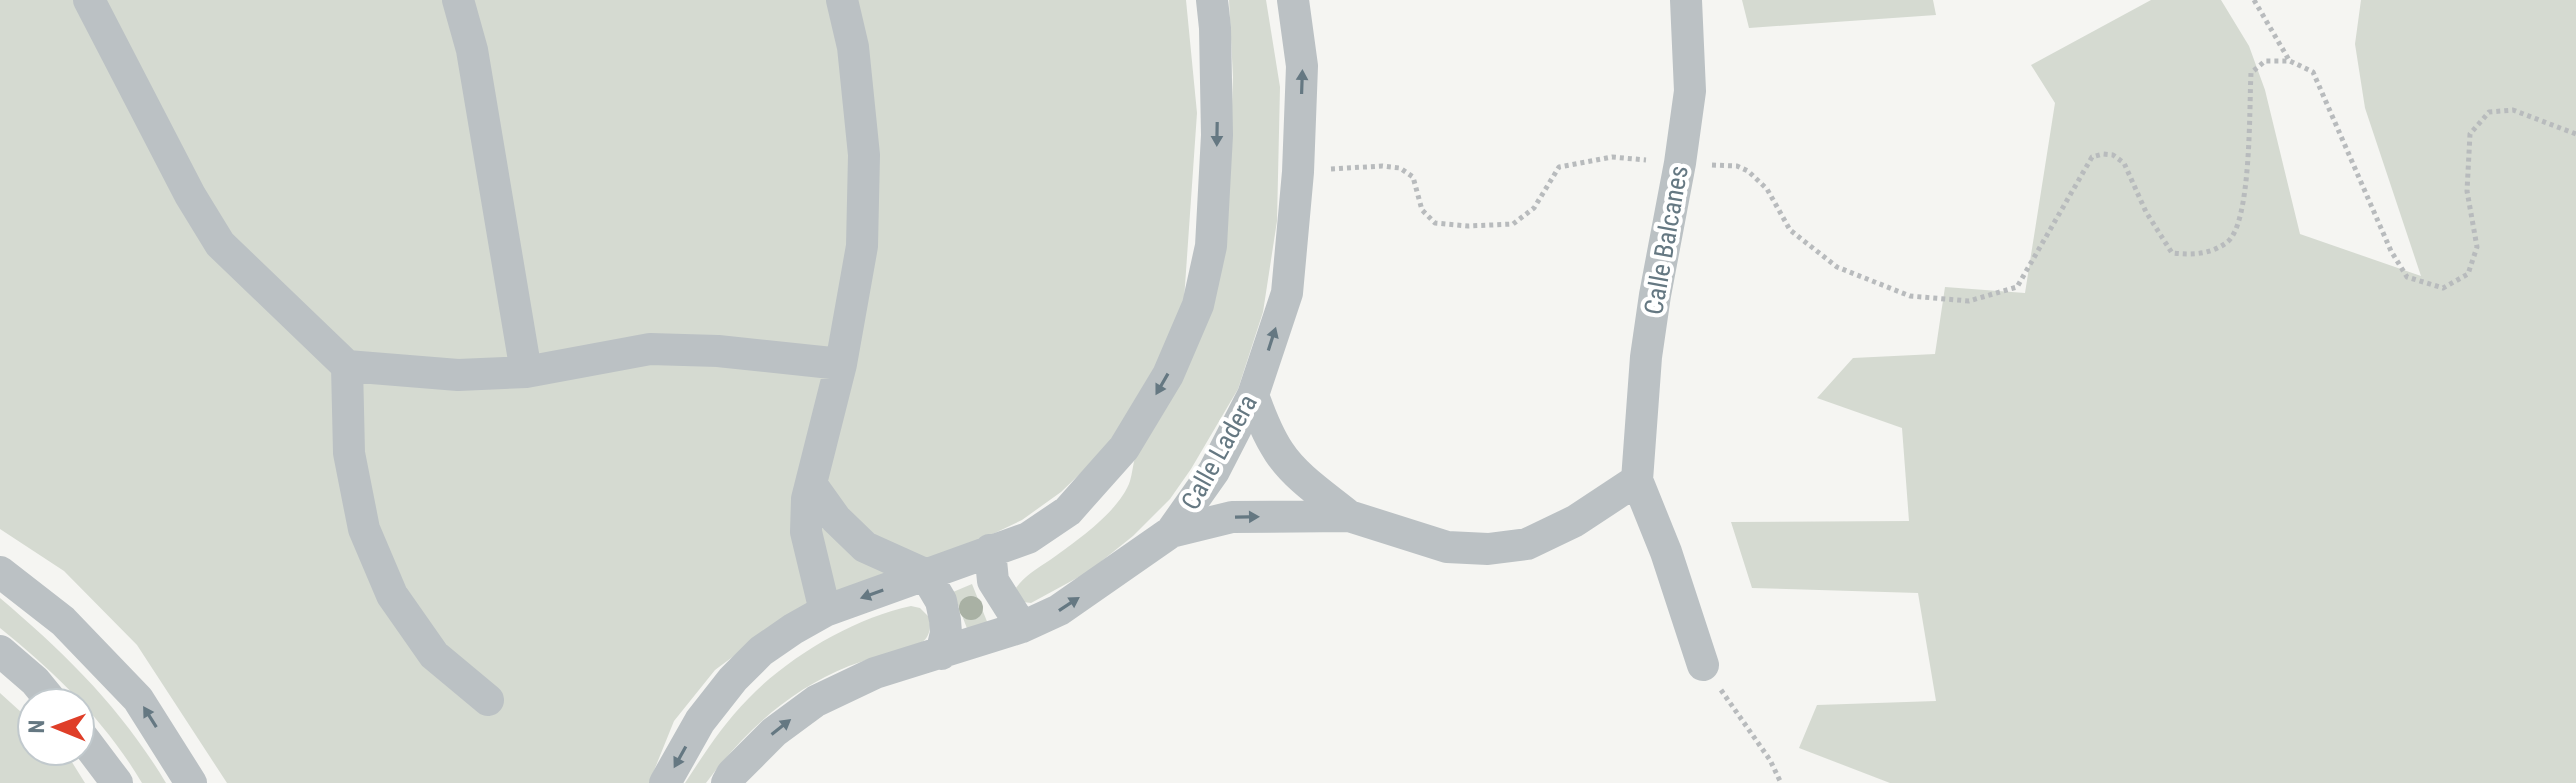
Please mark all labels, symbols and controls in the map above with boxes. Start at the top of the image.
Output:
one-way arrow [1295,69,1308,94]
one-way arrow [1210,122,1223,147]
street label: Calle Balcanes [1638,163,1694,317]
one-way arrow [1266,327,1278,351]
one-way arrow [1155,373,1169,395]
street label: Calle Ladera [1175,389,1263,515]
one-way arrow [1235,511,1260,523]
one-way arrow [860,588,884,600]
one-way arrow [1058,597,1080,611]
north arrow [16,687,96,767]
one-way arrow [143,706,157,728]
text: N [24,720,49,734]
one-way arrow [771,720,791,736]
one-way arrow [673,745,687,768]

